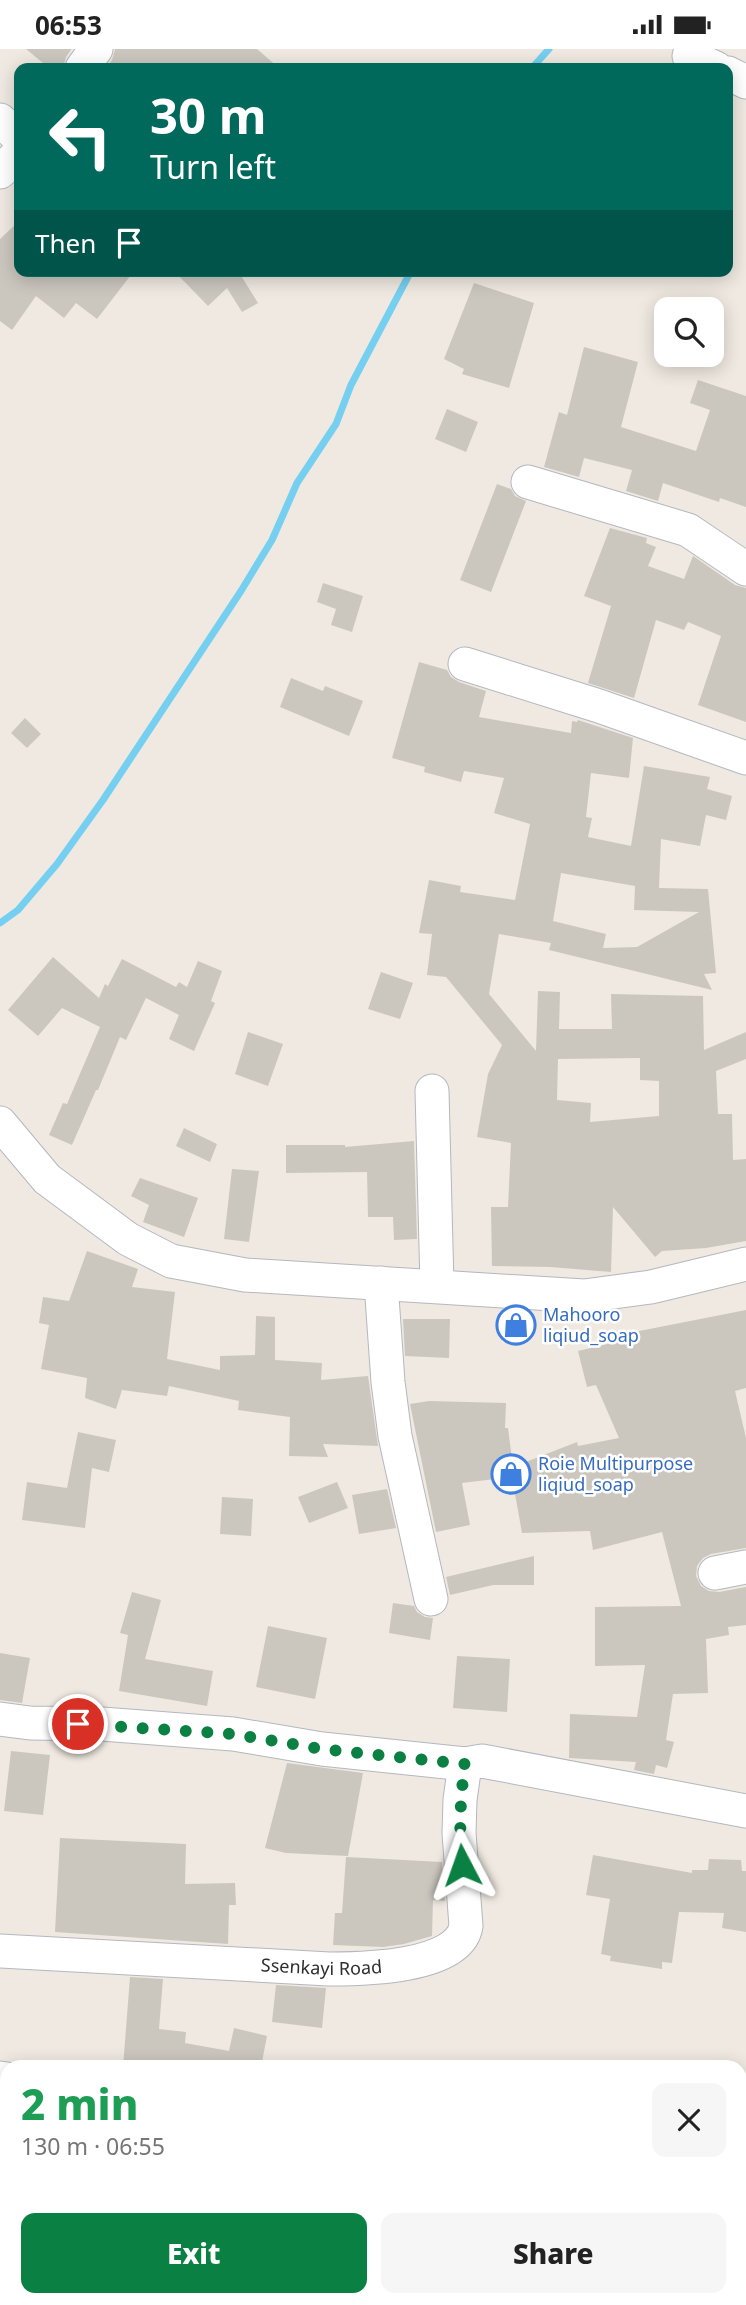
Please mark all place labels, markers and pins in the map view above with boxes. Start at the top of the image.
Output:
place label: Mahooro liqiud_soap [543,1302,639,1347]
shop icon: Mahooro liqiud_soap [495,1304,537,1346]
place label: Roie Multipurpose liqiud_soap [538,1451,693,1496]
shop icon: Roie Multipurpose liqiud_soap [490,1453,532,1495]
pin [48,1694,108,1754]

